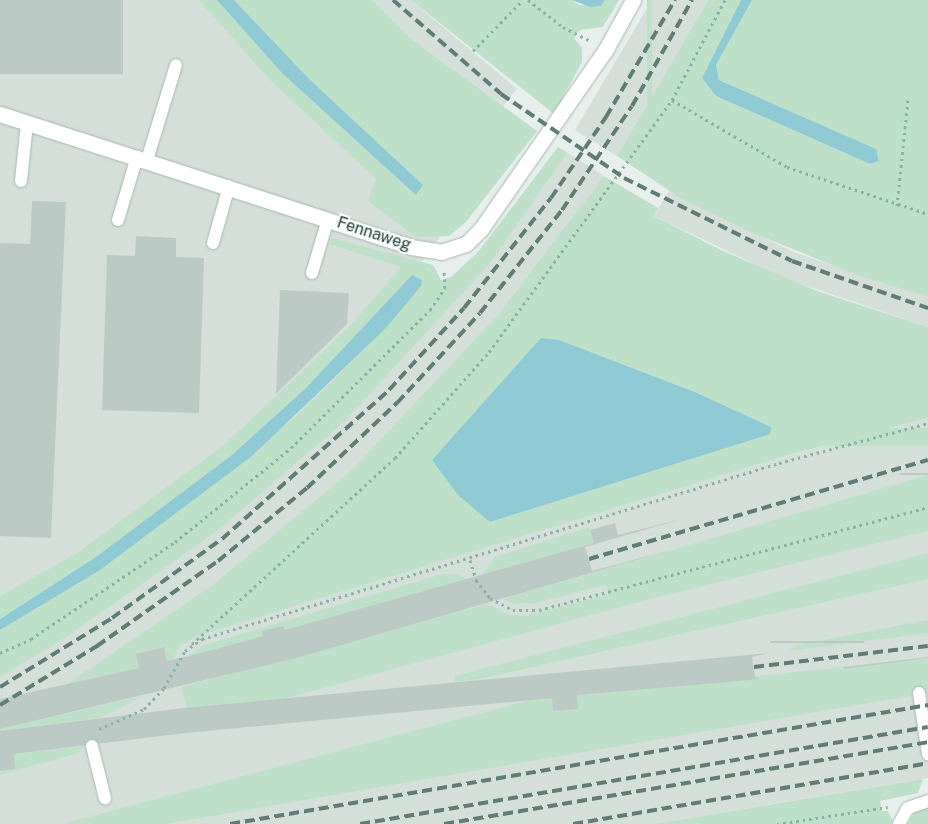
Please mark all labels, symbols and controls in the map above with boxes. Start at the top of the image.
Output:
street label: Fennaweg [335,213,413,255]

